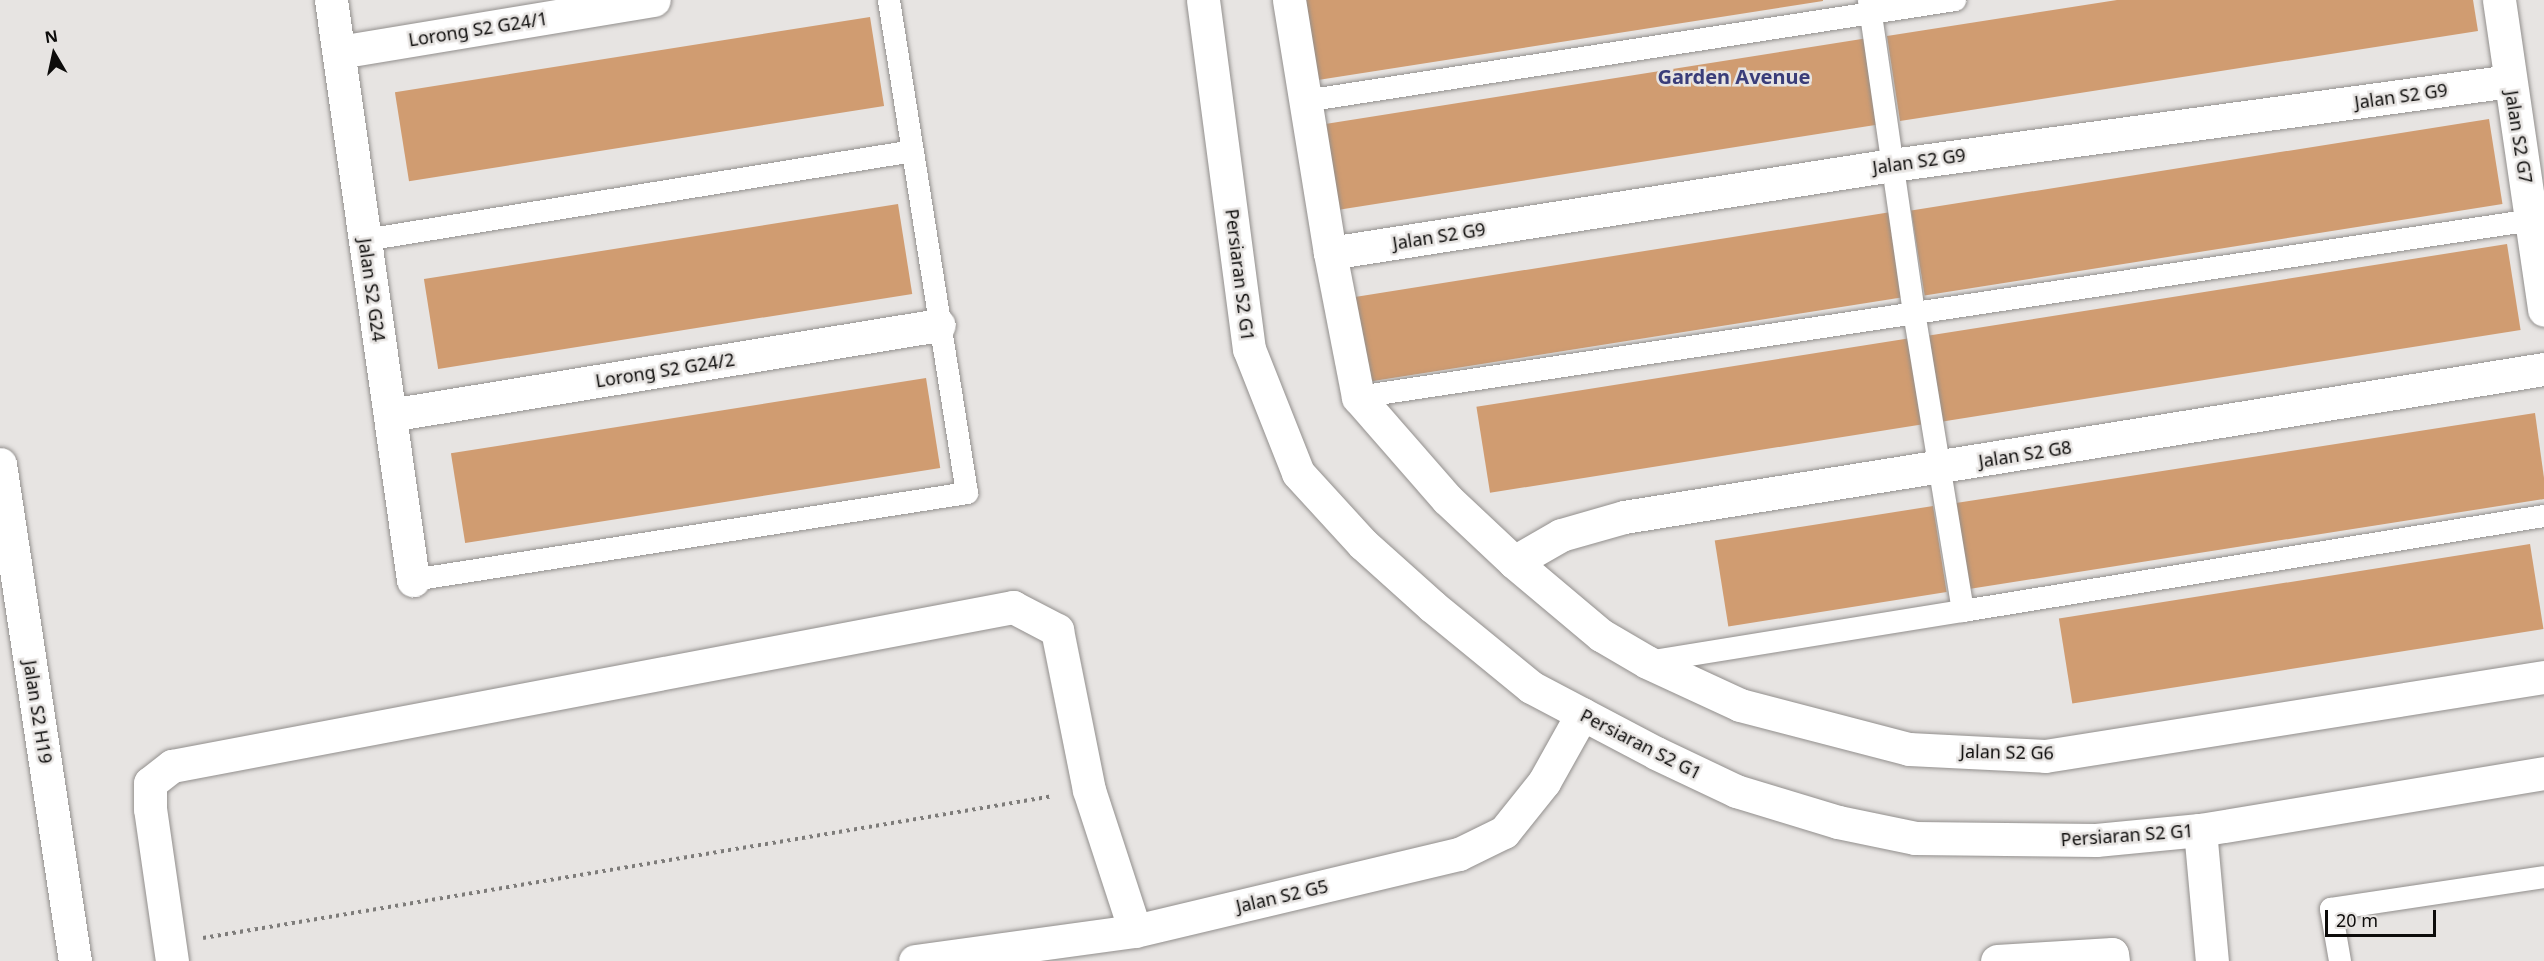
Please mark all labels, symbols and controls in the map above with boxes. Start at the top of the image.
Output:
street label: Lorong S2 G24/1 [407,7,549,51]
north arrow [24,24,84,84]
text: N [43,24,59,48]
district label: Garden Avenue [1658,64,1810,88]
street label: Jalan S2 G9 [2353,79,2449,113]
street label: Jalan S2 G7 [2501,89,2537,185]
street label: Jalan S2 G9 [1871,144,1967,178]
street label: Persiaran S2 G1 [1221,208,1259,342]
street label: Jalan S2 G9 [1391,218,1487,254]
street label: Jalan S2 G24 [354,237,390,343]
street label: Lorong S2 G24/2 [594,348,736,392]
street label: Jalan S2 G8 [1977,436,2073,472]
street label: Jalan S2 H19 [19,659,57,765]
street label: Persiaran S2 G1 [1577,704,1705,784]
street label: Jalan S2 G6 [1960,740,2054,764]
street label: Persiaran S2 G1 [2060,820,2194,850]
street label: Jalan S2 G5 [1234,875,1330,917]
scale bar [2328,898,2439,936]
text: 20 m [2336,908,2378,932]

